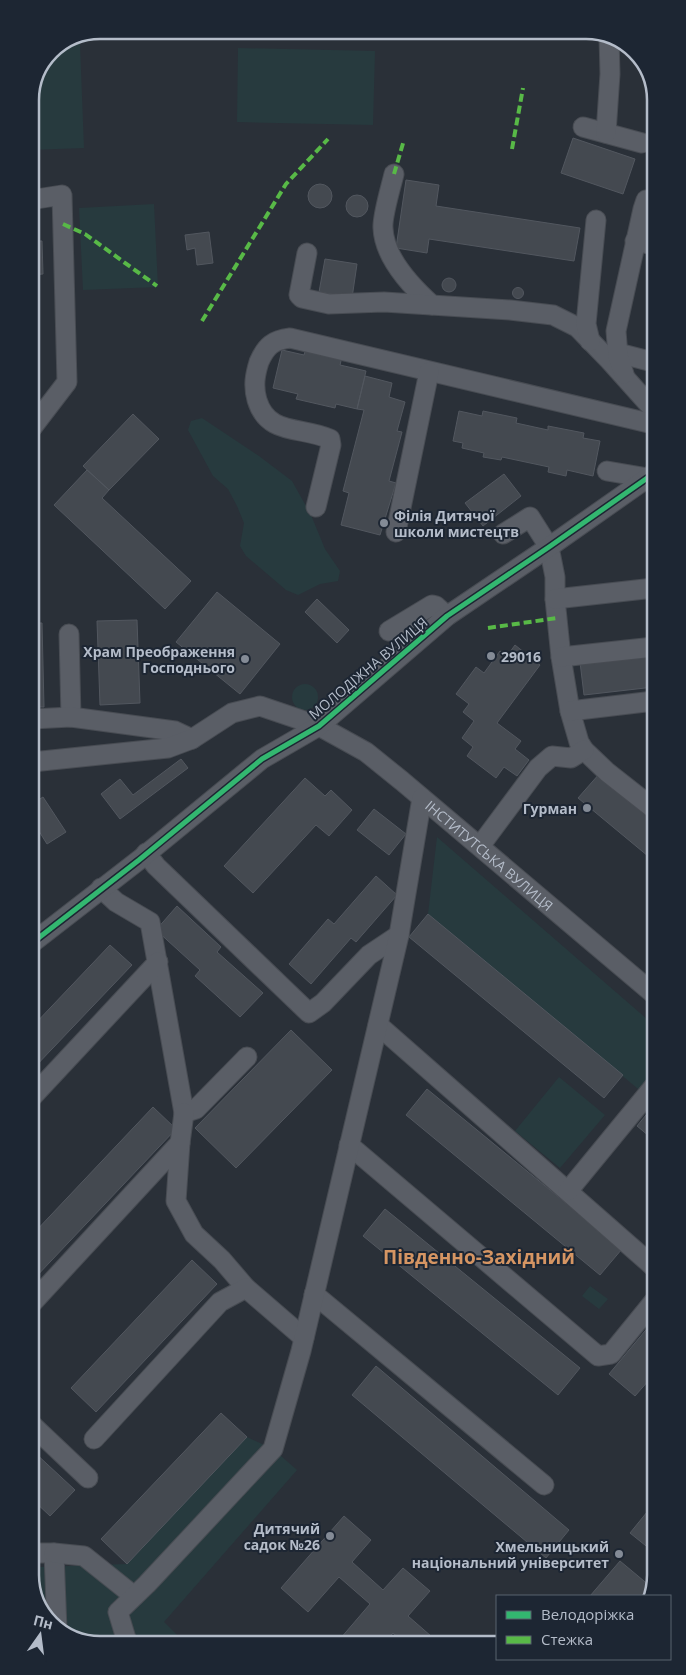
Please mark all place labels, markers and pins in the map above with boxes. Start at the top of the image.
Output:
place label: Філія Дитячої школи мистецтв [394,506,519,541]
marker: Філія Дитячої школи мистецтв [378,517,390,529]
place label: Храм Преображення Господнього [83,642,235,677]
place label: 29016 [501,647,541,666]
marker: 29016 [485,650,497,662]
marker: Храм Преображення Господнього [239,653,251,665]
place label: Гурман [523,799,577,818]
marker: Гурман [581,802,593,814]
place label: Дитячий садок №26 [244,1519,320,1554]
marker: Дитячий садок №26 [324,1530,336,1542]
place label: Хмельницький національний університет [412,1537,609,1572]
marker: Хмельницький національний університет [613,1548,625,1560]

